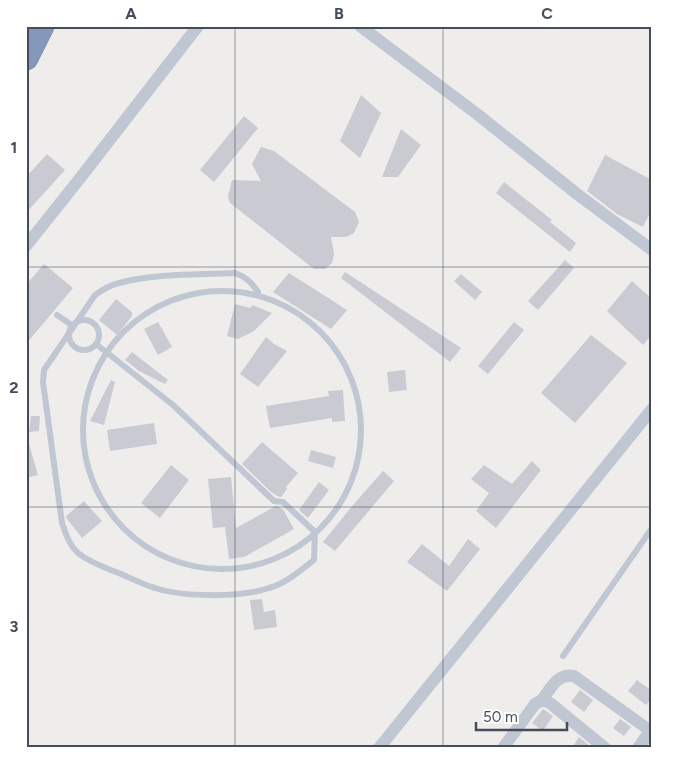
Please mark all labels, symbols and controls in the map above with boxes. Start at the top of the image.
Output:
text: A [125,4,137,23]
text: B [334,4,344,23]
text: C [541,4,553,23]
text: 1 [11,138,17,157]
text: 2 [9,378,19,397]
text: 3 [10,617,19,636]
scale bar [476,699,567,731]
text: 50 m [483,708,518,726]

